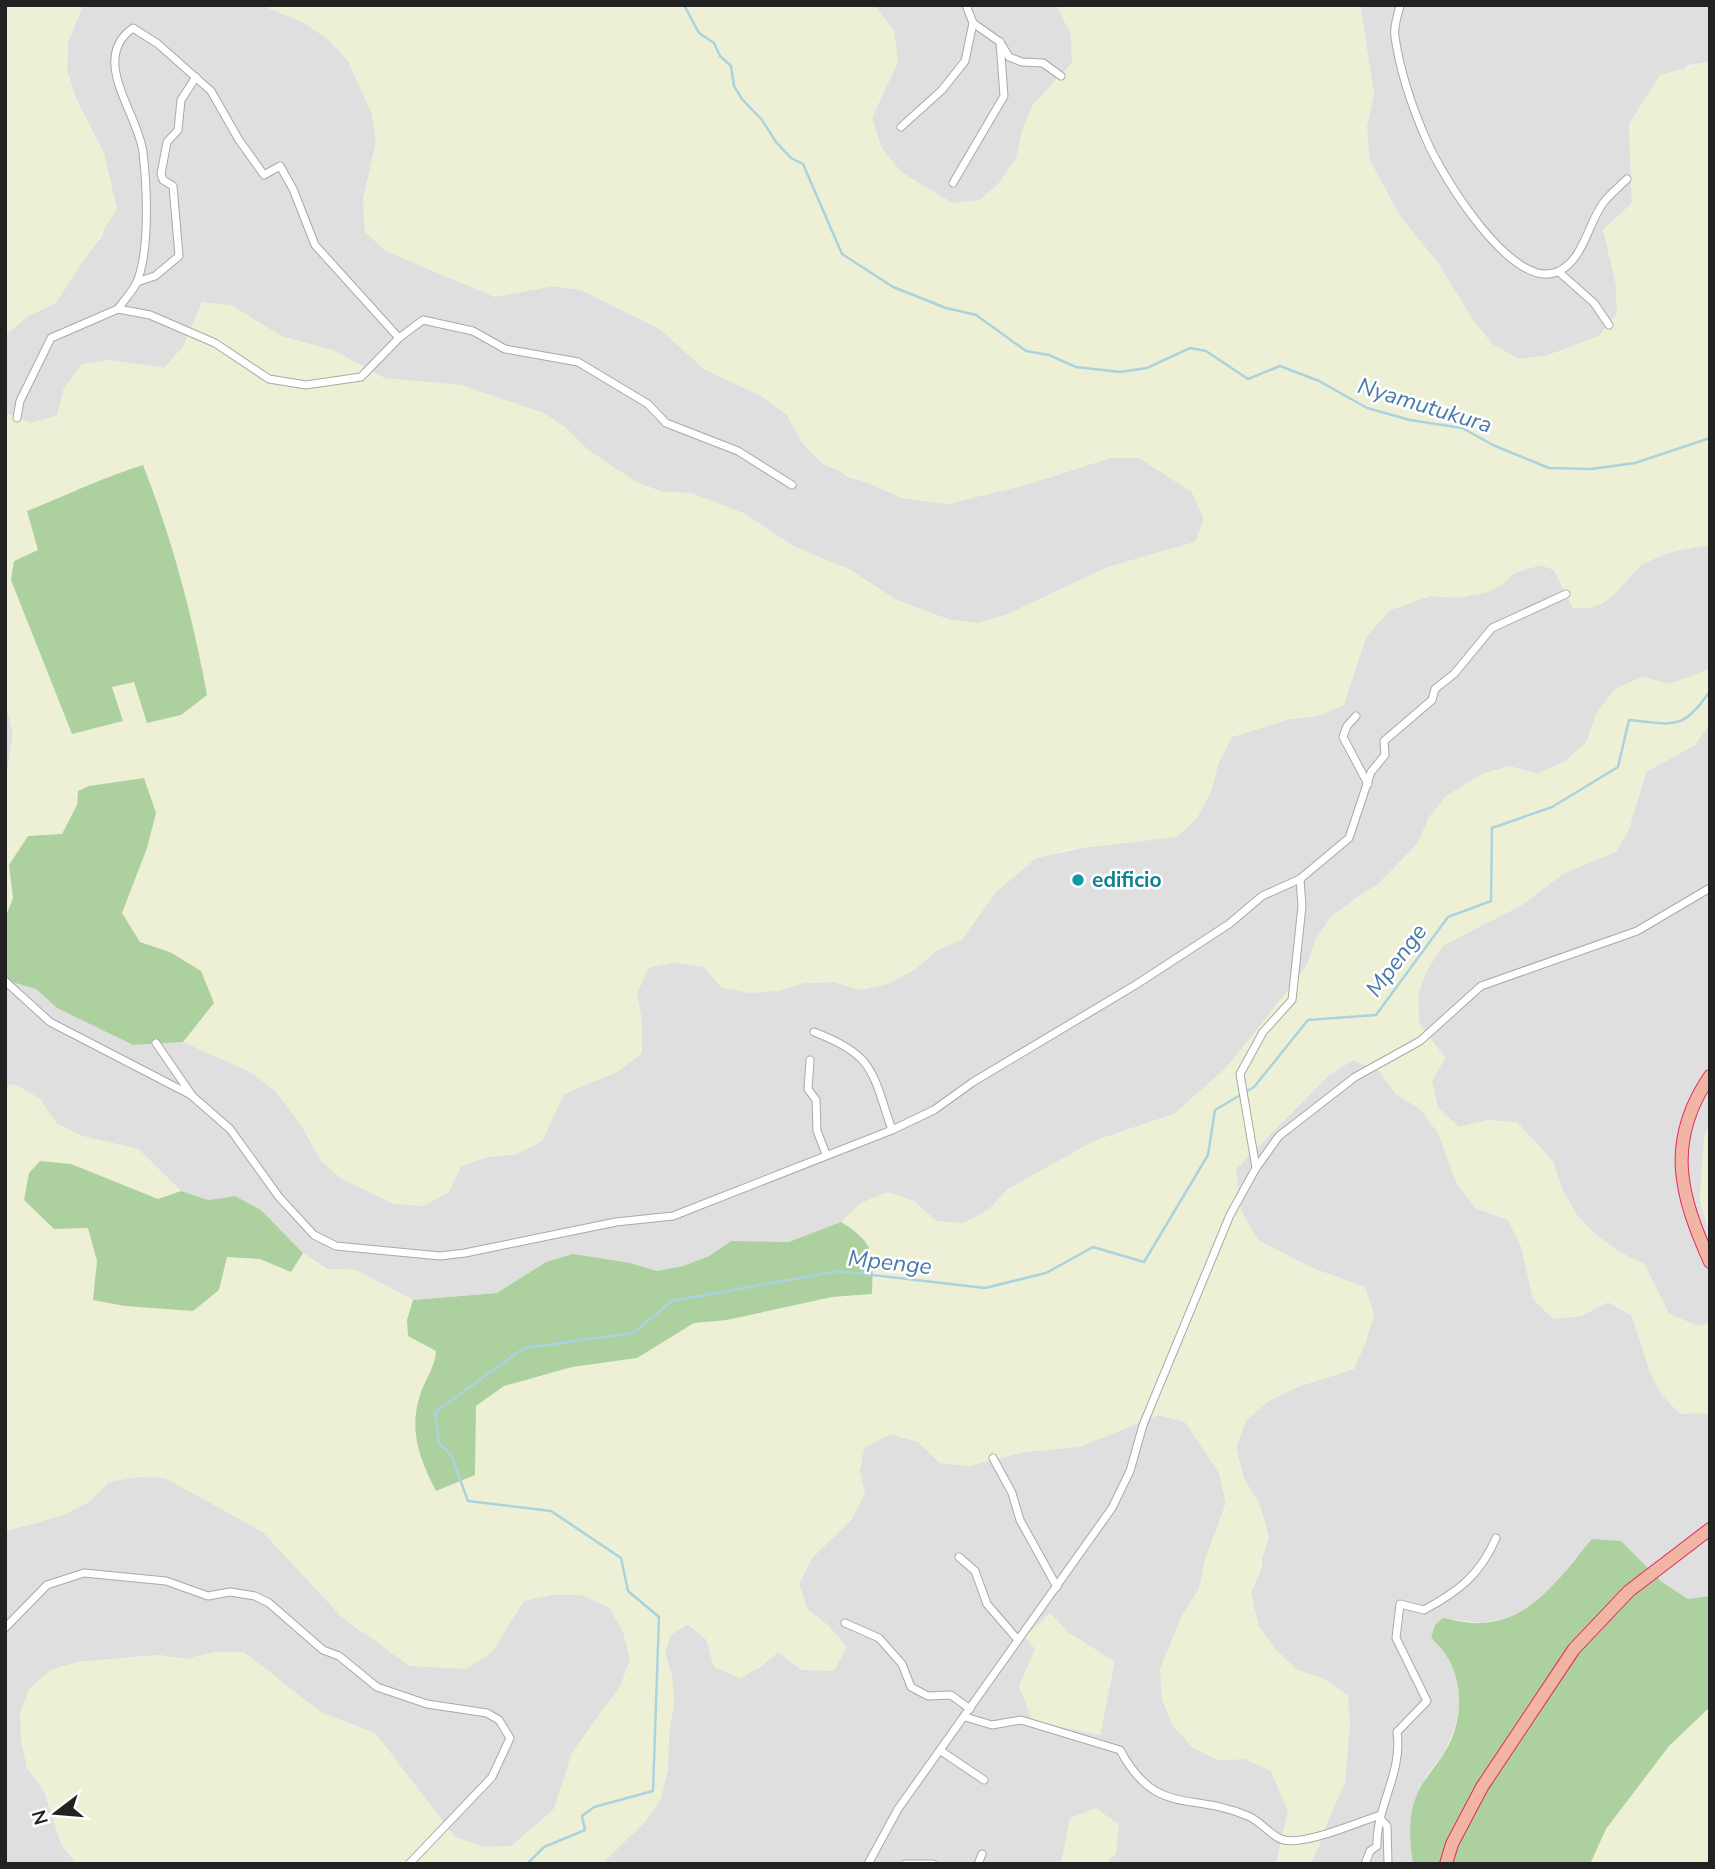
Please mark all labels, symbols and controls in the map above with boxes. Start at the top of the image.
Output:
water label: Nyamutukura [1354,370,1496,441]
place label: edificio [1092,866,1162,894]
marker: edificio [1070,872,1086,888]
water label: Mpenge [1359,917,1434,1003]
water label: Mpenge [847,1243,933,1282]
north arrow [21,1778,91,1848]
text: N [26,1807,55,1828]

